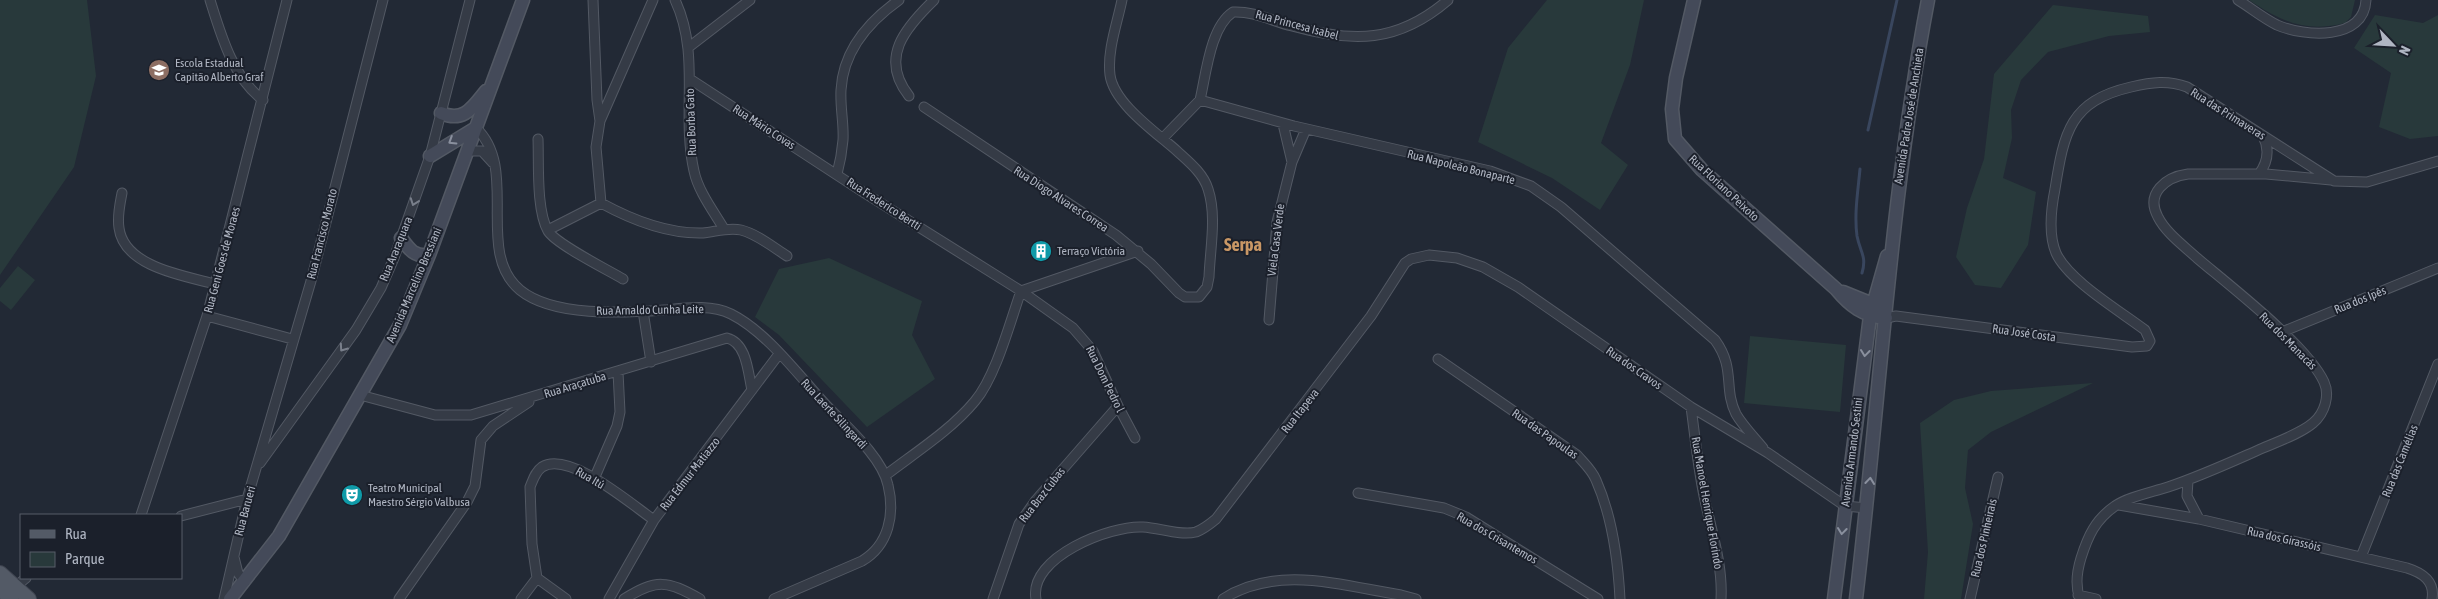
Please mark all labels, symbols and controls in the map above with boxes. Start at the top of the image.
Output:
street label: Rua Princesa Isabel [1254,7,1341,43]
north arrow [2368,20,2418,70]
text: N [2396,43,2414,58]
street label: Avenida Padre José de Anchieta [1891,47,1927,185]
place label: Escola Estadual Capitão Alberto Graf [175,56,264,84]
school or university icon: Escola Estadual Capitão Alberto Graf [147,58,171,82]
street label: Rua das Primaveras [2188,85,2268,143]
street label: Rua Borba Gato [683,88,699,156]
street label: Rua Mário Covas [730,102,798,152]
one-way arrow [449,135,458,144]
street label: Rua Napoleão Bonaparte [1406,147,1516,187]
street label: Rua Floriano Peixoto [1686,152,1762,224]
street label: Rua Diogo Alvares Correa [1011,163,1111,235]
street label: Rua Frederico Bertti [844,175,924,233]
street label: Rua Francisco Morato [304,187,340,281]
one-way arrow [410,198,420,206]
street label: Viela Casa Verde [1265,203,1287,277]
street label: Rua Geni Goes de Moraes [201,205,243,315]
street label: Rua Araraquara [377,215,415,283]
street label: Avenida Marcelino Bressiani [383,225,445,345]
district label: Serpa [1224,234,1262,255]
building icon: Terraço Victória [1029,239,1053,263]
place label: Terraço Victória [1057,244,1125,258]
street label: Rua dos Ipês [2332,283,2388,317]
street label: Rua Arnaldo Cunha Leite [596,302,704,318]
street label: Rua dos Manacás [2256,309,2320,373]
street label: Rua José Costa [1991,322,2057,344]
one-way arrow [340,342,349,351]
street label: Rua Dom Pedro l [1083,343,1128,415]
street label: Rua dos Cravos [1603,344,1665,392]
one-way arrow [1860,349,1871,357]
street label: Rua Araçatuba [542,369,608,401]
street label: Rua Laerte Silingardi [798,376,870,452]
street label: Rua Itapeva [1278,386,1322,436]
street label: Avenida Armando Sestini [1838,397,1866,507]
street label: Rua das Papoulas [1509,406,1581,462]
street label: Rua das Camélias [2379,423,2421,499]
street label: Rua Edmur Matiazzo [657,434,723,513]
street label: Rua Manoel Henrique Florindo [1688,436,1726,571]
street label: Rua Itú [573,464,607,492]
street label: Rua Braz Cubas [1016,465,1068,525]
one-way arrow [1864,477,1875,485]
place label: Teatro Municipal Maestro Sérgio Valbusa [368,481,470,509]
theatre icon: Teatro Municipal Maestro Sérgio Valbusa [340,483,364,507]
street label: Rua Barueri [232,484,258,538]
street label: Rua dos Pinheirais [1968,497,2000,579]
street label: Rua dos Crisantemos [1454,509,1540,567]
legend [20,514,182,579]
street label: Rua dos Girassóis [2246,524,2322,554]
text: Rua [65,525,87,542]
one-way arrow [1837,527,1848,535]
text: Parque [65,550,105,567]

